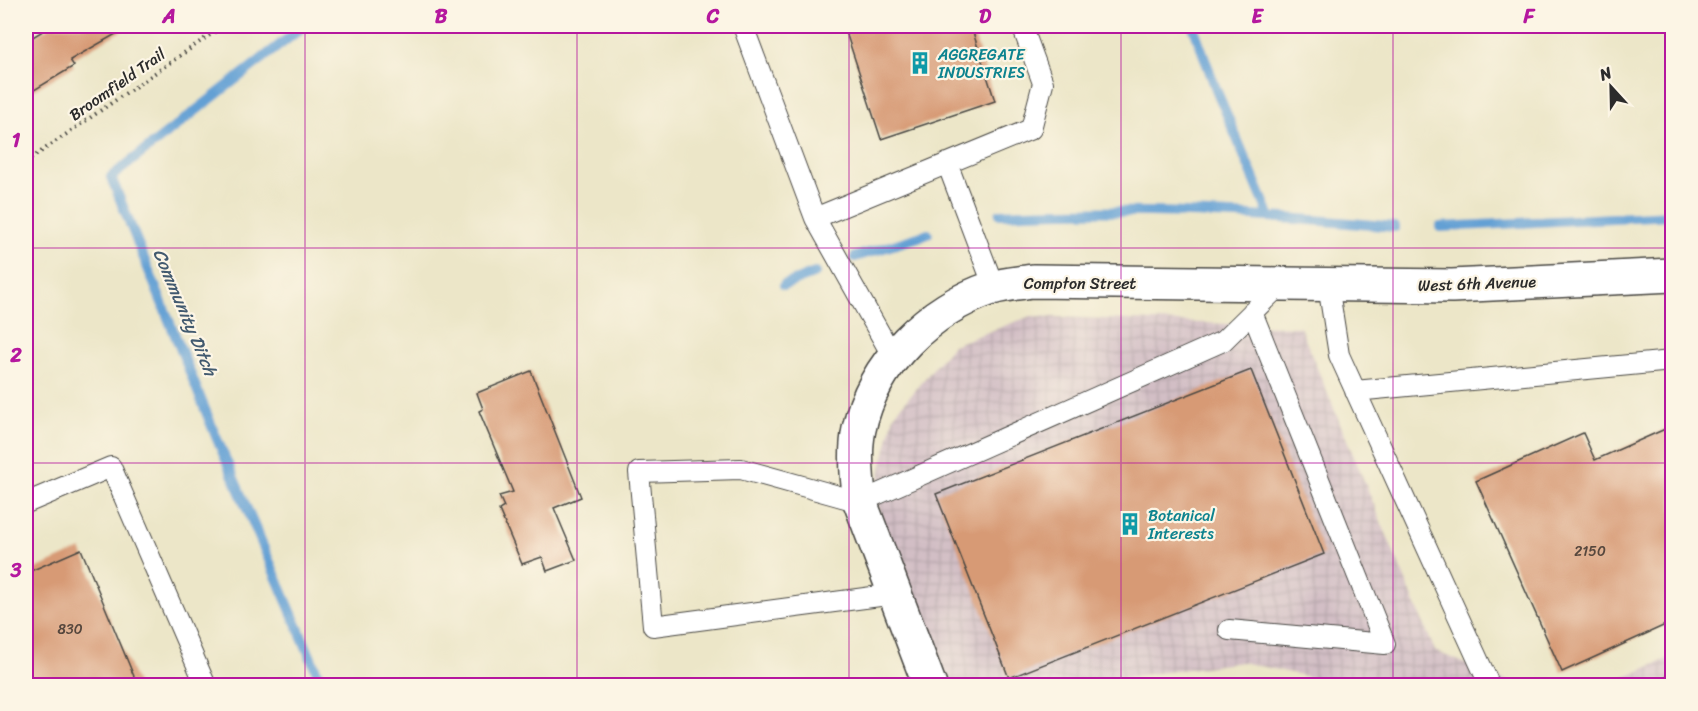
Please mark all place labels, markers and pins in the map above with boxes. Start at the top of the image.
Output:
place label: AGGREGATE INDUSTRIES [937,40,1026,87]
building icon: AGGREGATE INDUSTRIES [907,50,933,76]
place label: Botanical Interests [1147,501,1215,548]
building icon: Botanical Interests [1117,511,1143,537]

